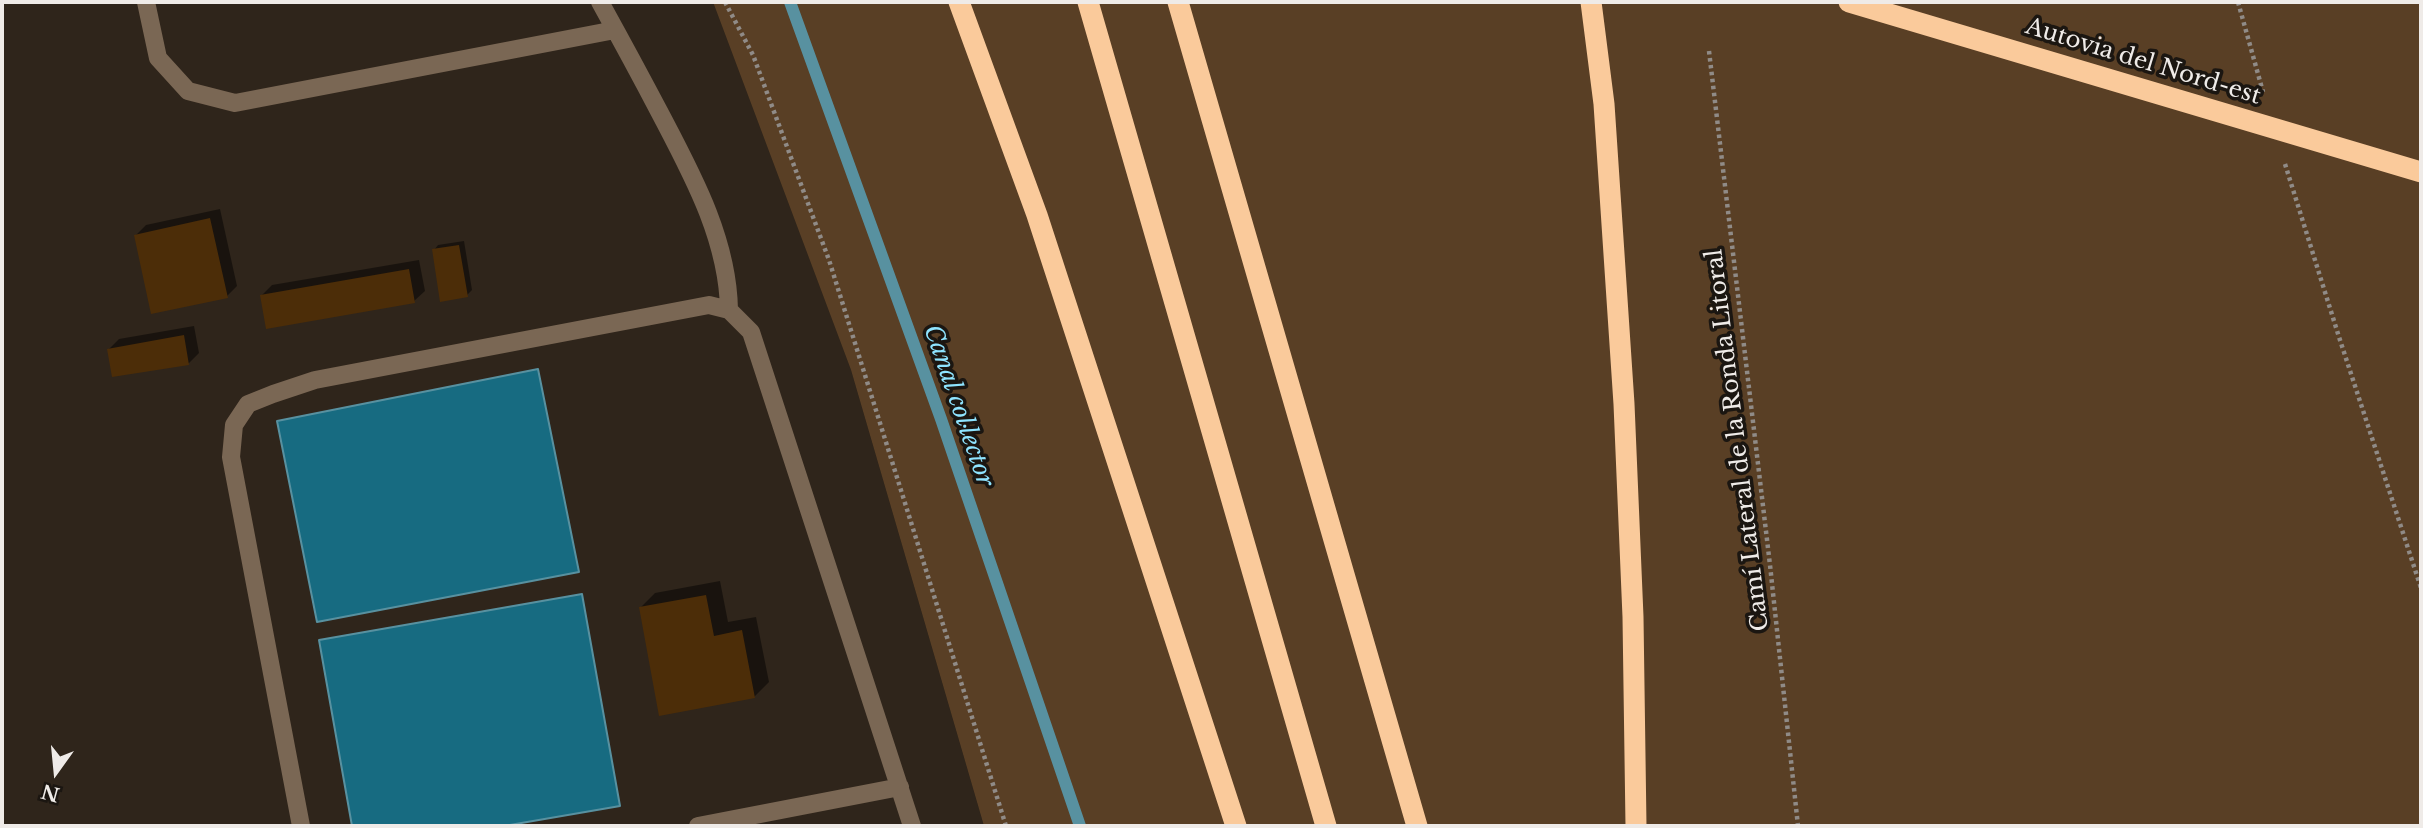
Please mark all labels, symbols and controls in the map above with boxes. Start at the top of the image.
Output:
street label: Autovia del Nord-est [2022,13,2264,111]
street label: Camí Lateral de la Ronda Litoral [1701,247,1775,633]
water label: Canal col·lector [917,321,999,491]
north arrow [21,737,91,807]
text: N [39,779,62,806]

